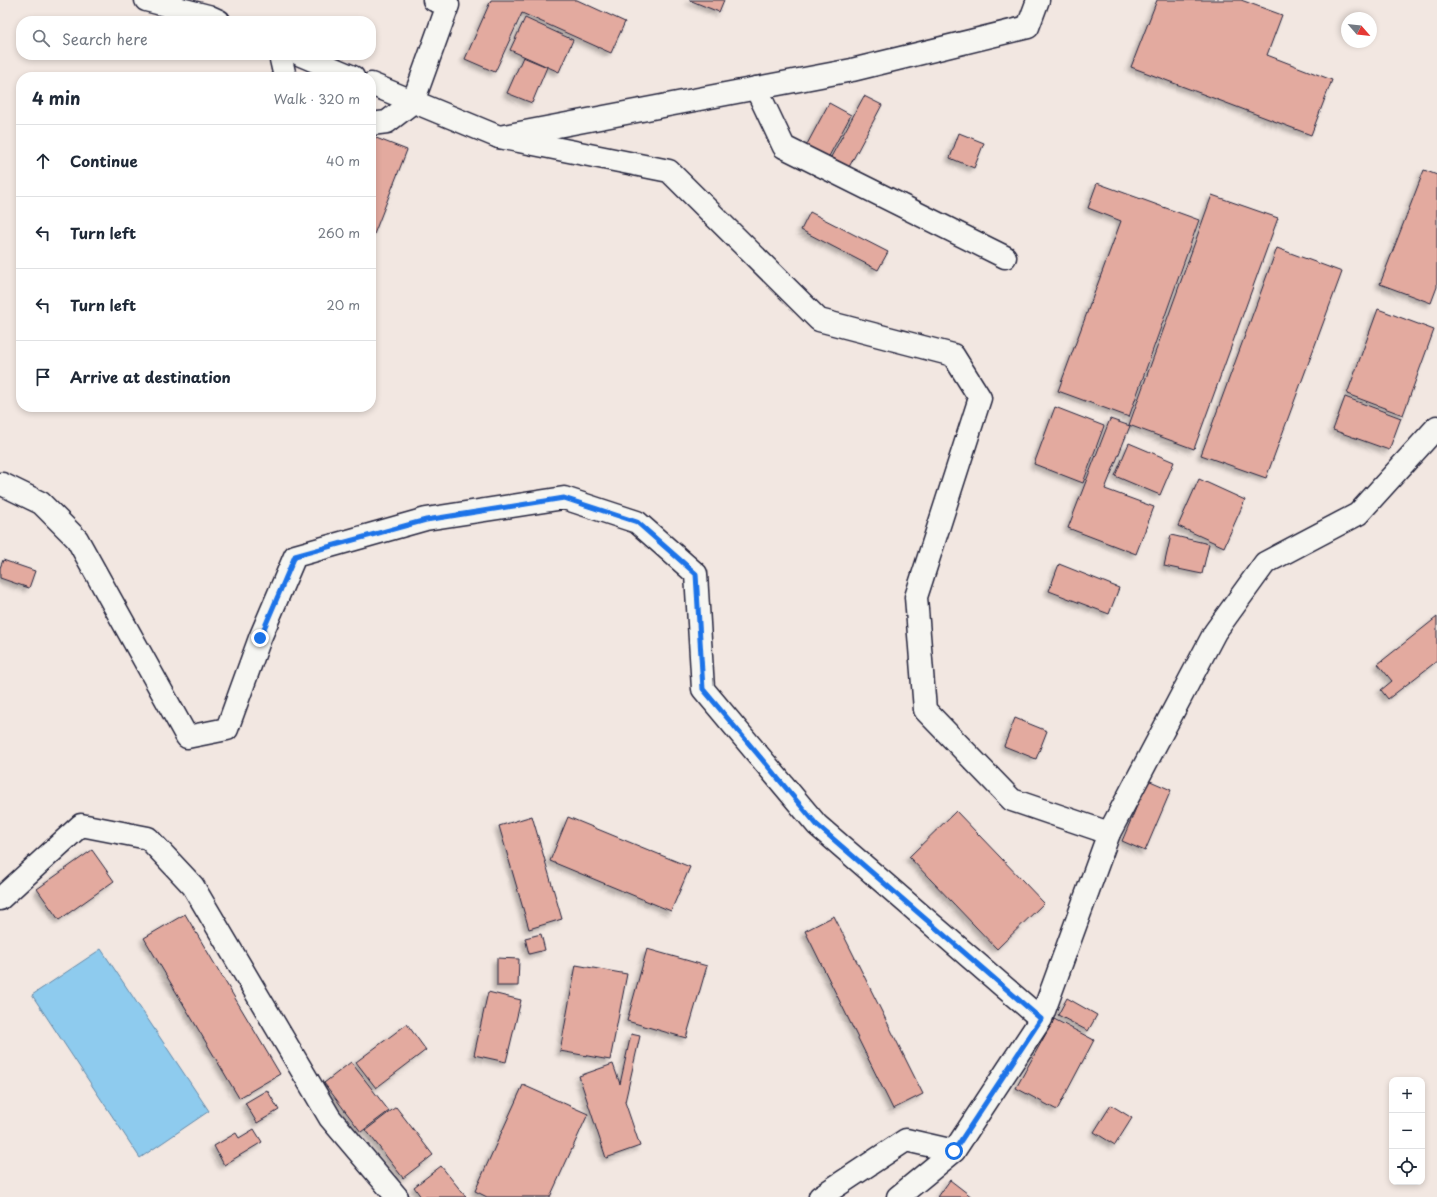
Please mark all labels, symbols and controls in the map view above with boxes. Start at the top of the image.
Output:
north arrow [1341,12,1377,48]
search box [16,16,376,60]
icon: search [30,27,52,49]
text: Search here [62,27,148,50]
text: 4 min [32,85,80,111]
text: Walk · 320 m [274,89,360,108]
text: Continue [70,149,138,172]
icon: ahead [32,150,54,172]
text: 40 m [326,151,360,170]
text: Turn left [70,221,136,244]
icon: left [32,222,54,244]
text: 260 m [318,223,360,242]
text: Turn left [70,293,136,316]
icon: left [32,294,54,316]
text: 20 m [326,295,360,314]
text: Arrive at destination [70,365,231,388]
icon: arrive [32,366,54,388]
route end [251,629,269,647]
map controls [1389,1077,1425,1185]
button: + [1389,1077,1425,1113]
button: − [1389,1113,1425,1149]
route start [945,1142,963,1160]
button: locate [1389,1149,1425,1185]

